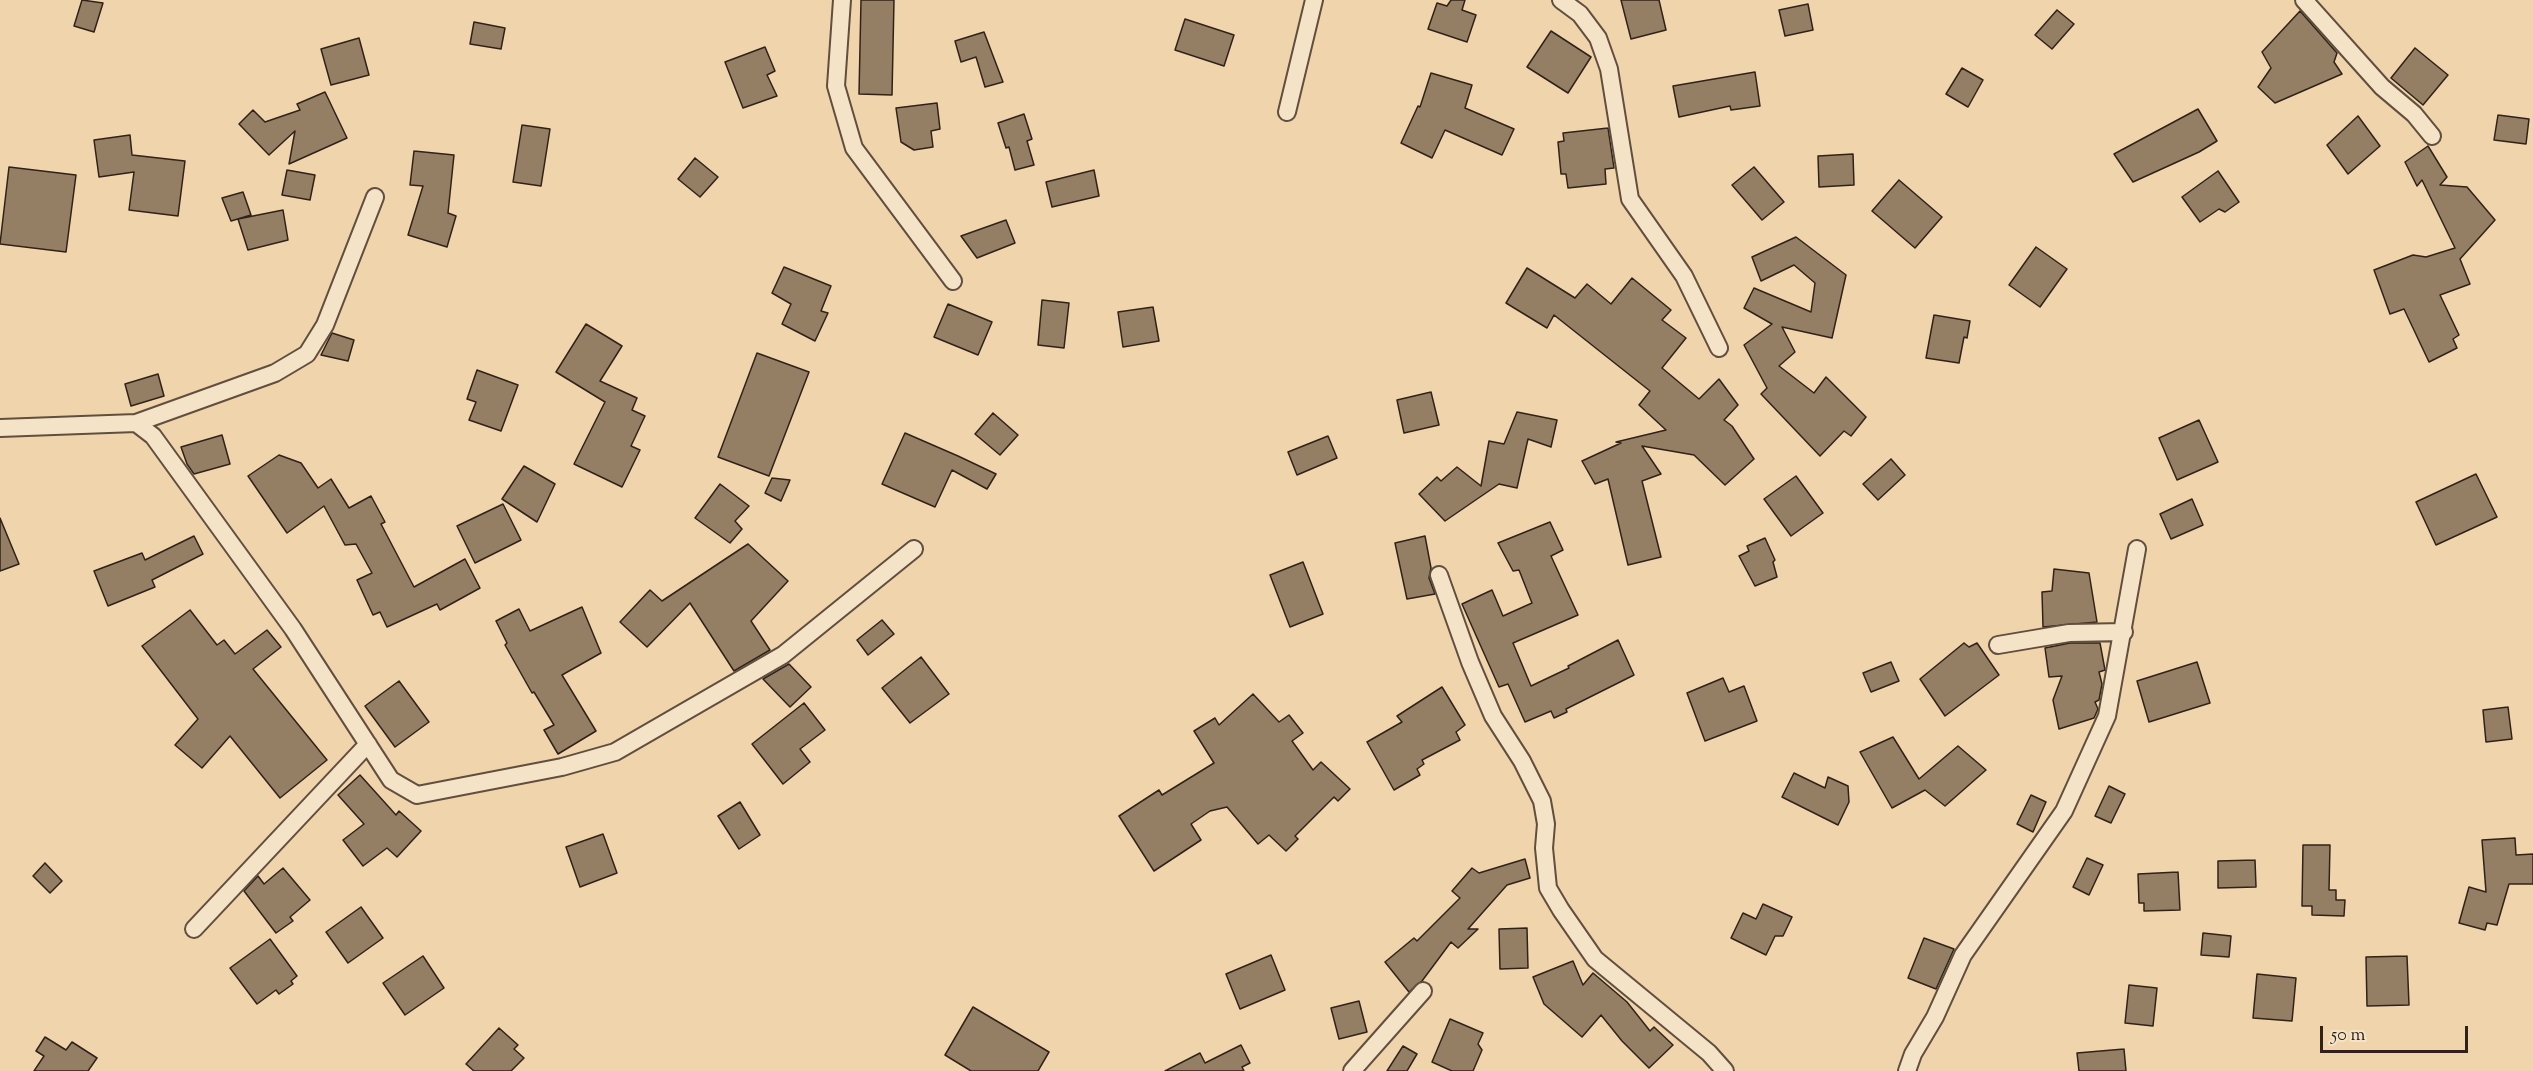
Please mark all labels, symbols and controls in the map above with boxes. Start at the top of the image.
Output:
scale bar [2323,1014,2472,1052]
text: 50 m [2331,1023,2365,1049]

